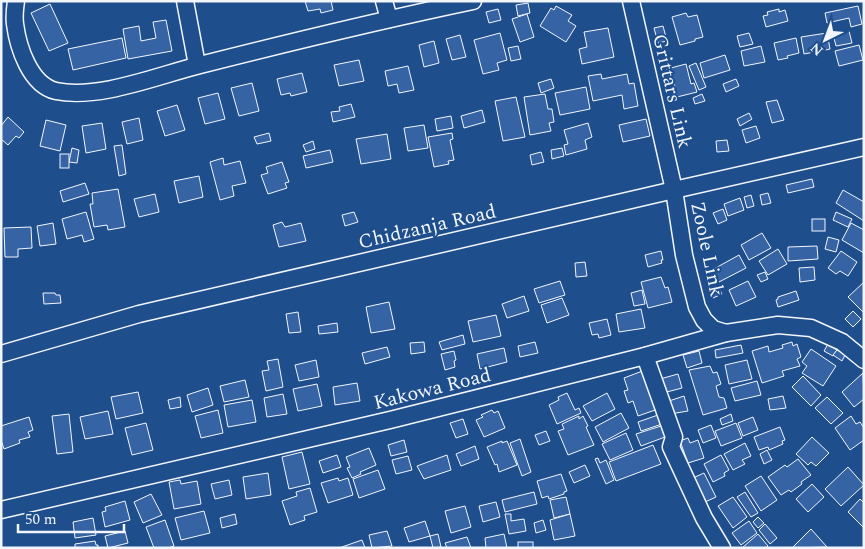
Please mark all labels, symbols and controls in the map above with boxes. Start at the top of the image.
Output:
north arrow [800,15,850,65]
street label: Grittars Link [644,31,700,151]
text: N [805,38,828,61]
street label: Chidzanja Road [355,197,499,257]
street label: Zoole Link [682,199,732,300]
street label: Kakowa Road [370,360,494,418]
scale bar [18,502,124,534]
text: 50 m [25,508,57,531]

